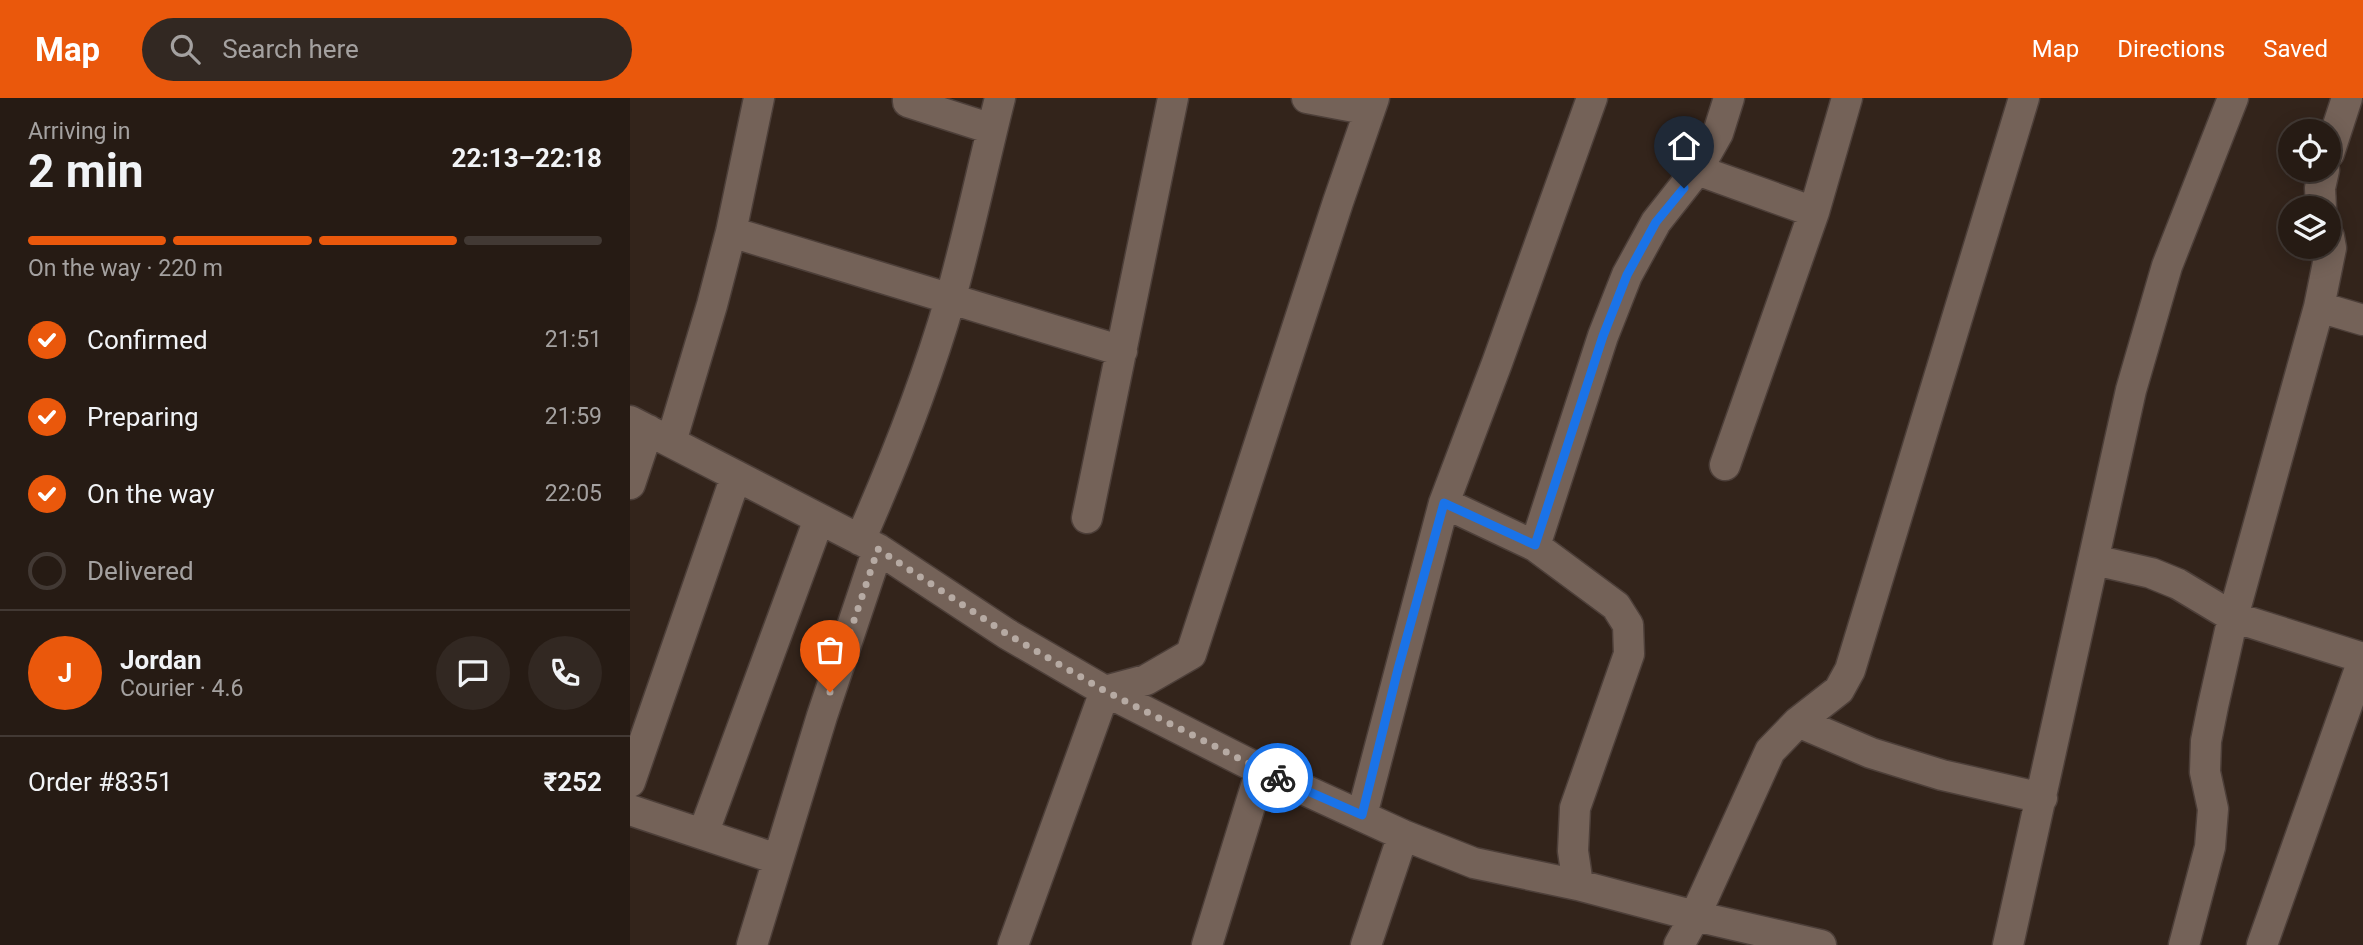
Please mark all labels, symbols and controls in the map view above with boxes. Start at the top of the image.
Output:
search box [142,18,632,81]
text: Map [35,30,100,69]
icon: search [166,30,204,68]
text: Search here [222,34,359,64]
text: Map [2032,35,2079,63]
text: Directions [2117,35,2225,63]
text: Saved [2263,35,2328,63]
pin [1654,116,1714,188]
text: Arriving in [28,118,131,145]
map controls [2278,119,2341,259]
button: locate [2278,119,2341,182]
icon: home [1665,127,1703,165]
text: 22:13–22:18 [452,143,602,173]
text: 2 min [28,144,144,198]
button: layers [2278,196,2341,259]
text: On the way · 220 m [28,255,223,282]
icon: check [28,321,66,359]
text: Confirmed [87,325,208,355]
text: 21:51 [545,326,602,353]
icon: check [28,398,66,436]
text: Preparing [87,402,199,432]
text: 21:59 [545,403,602,430]
icon: check [28,475,66,513]
text: On the way [87,479,215,509]
text: 22:05 [545,480,602,507]
text: Delivered [87,556,194,586]
pin [800,620,860,692]
icon: bag [811,631,849,669]
button: chat [436,636,510,710]
button: phone [528,636,602,710]
text: Jordan [120,645,202,675]
text: J [58,658,72,688]
text: Courier · 4.6 [120,675,243,702]
courier [1243,743,1313,813]
icon: bike [1259,759,1297,797]
text: Order #8351 [28,767,173,797]
text: ₹252 [544,767,602,797]

